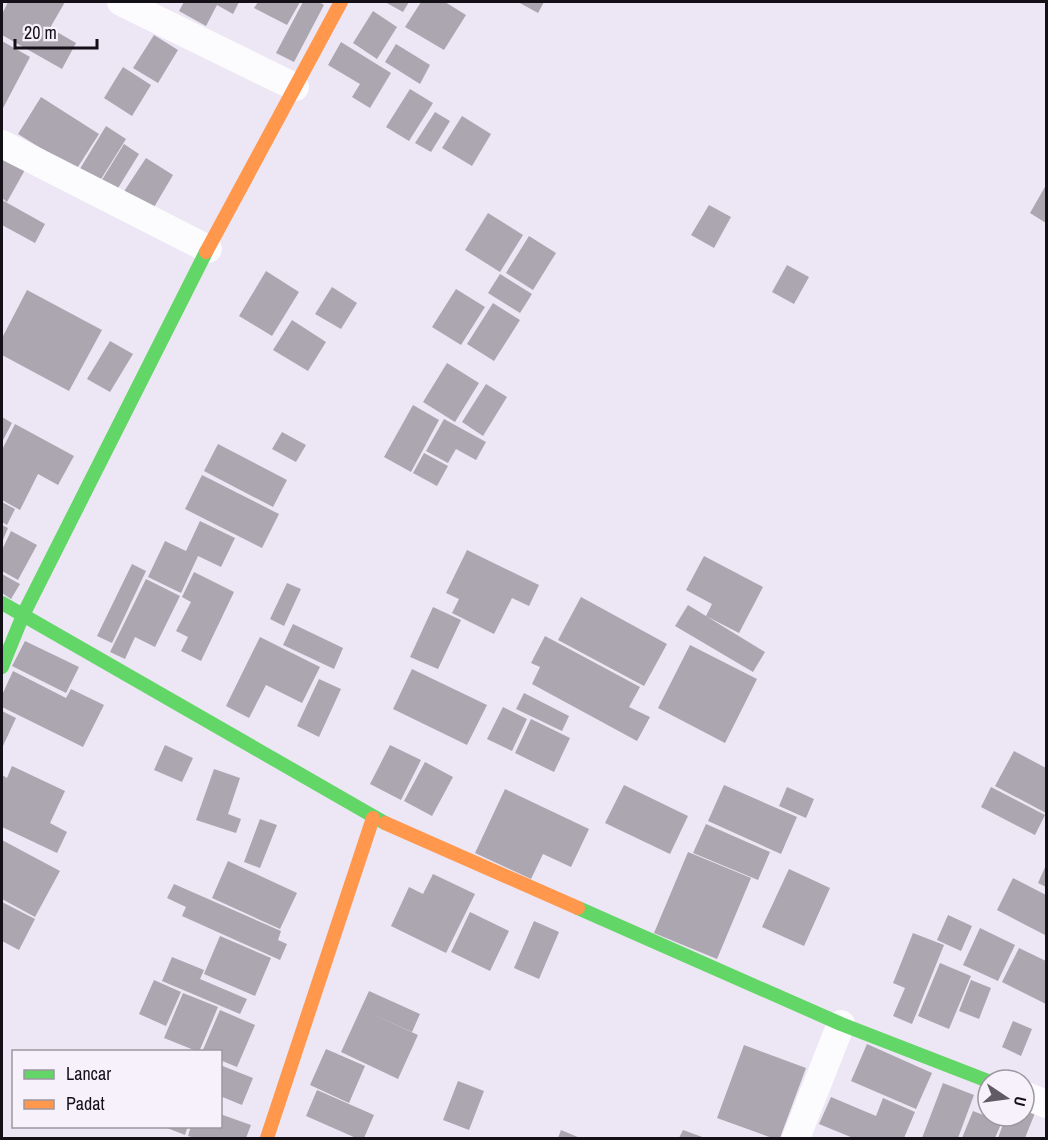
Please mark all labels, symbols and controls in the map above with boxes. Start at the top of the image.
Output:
scale bar [15,12,98,50]
text: 20 m [24,20,57,45]
legend [12,1050,222,1128]
text: Lancar [66,1061,111,1086]
north arrow [976,1068,1036,1128]
text: Padat [66,1091,105,1116]
text: U [1009,1094,1032,1108]

